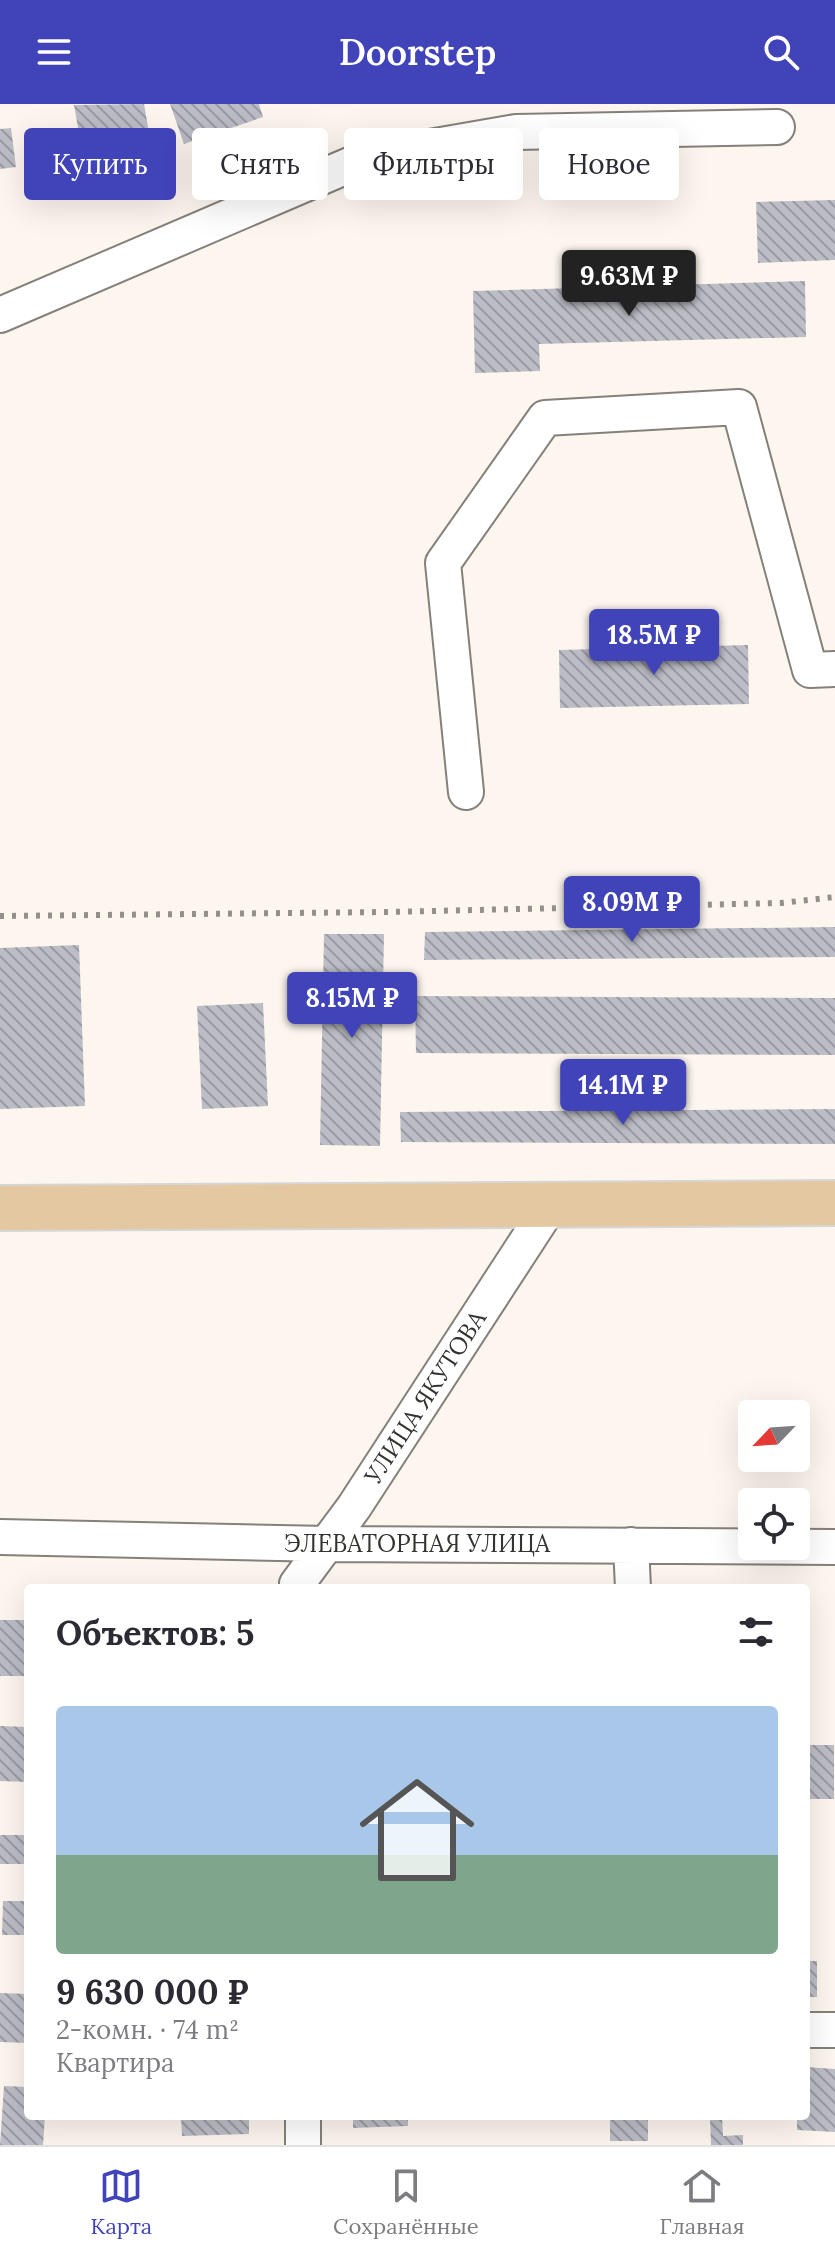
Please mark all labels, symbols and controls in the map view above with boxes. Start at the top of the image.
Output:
text: Doorstep [339,29,496,75]
icon: menu [32,30,76,74]
icon: search [759,30,803,74]
chip: Купить [24,128,176,200]
chip: Снять [192,128,328,200]
chip: Фильтры [344,128,523,200]
chip: Новое [539,128,679,200]
pin: 9.63M ₽ [555,250,703,318]
text: 9.63M ₽ [580,259,678,292]
pin: 18.5M ₽ [580,609,728,677]
text: 18.5M ₽ [607,618,701,651]
pin: 8.09M ₽ [558,876,706,944]
text: 8.09M ₽ [582,885,682,918]
pin: 8.15M ₽ [278,972,426,1040]
text: 8.15M ₽ [305,981,399,1014]
pin: 14.1M ₽ [549,1059,697,1127]
text: 14.1M ₽ [578,1068,668,1101]
street label: УЛИЦА ЯКУТОВА [357,1303,493,1491]
north arrow [738,1400,810,1472]
map controls [738,1400,810,1560]
button: locate [738,1488,810,1560]
street label: ЭЛЕВАТОРНАЯ УЛИЦА [284,1528,551,1559]
icon: filters [734,1610,778,1654]
text: Объектов: 5 [56,1611,254,1654]
icon: home [345,1758,489,1902]
text: 9 630 000 ₽ [56,1970,249,2013]
text: 2-комн. · 74 m² [56,2013,239,2046]
text: Квартира [56,2046,174,2079]
tab: Карта [90,2164,152,2240]
tab: Сохранённые [333,2164,479,2240]
tab: Главная [660,2164,745,2240]

